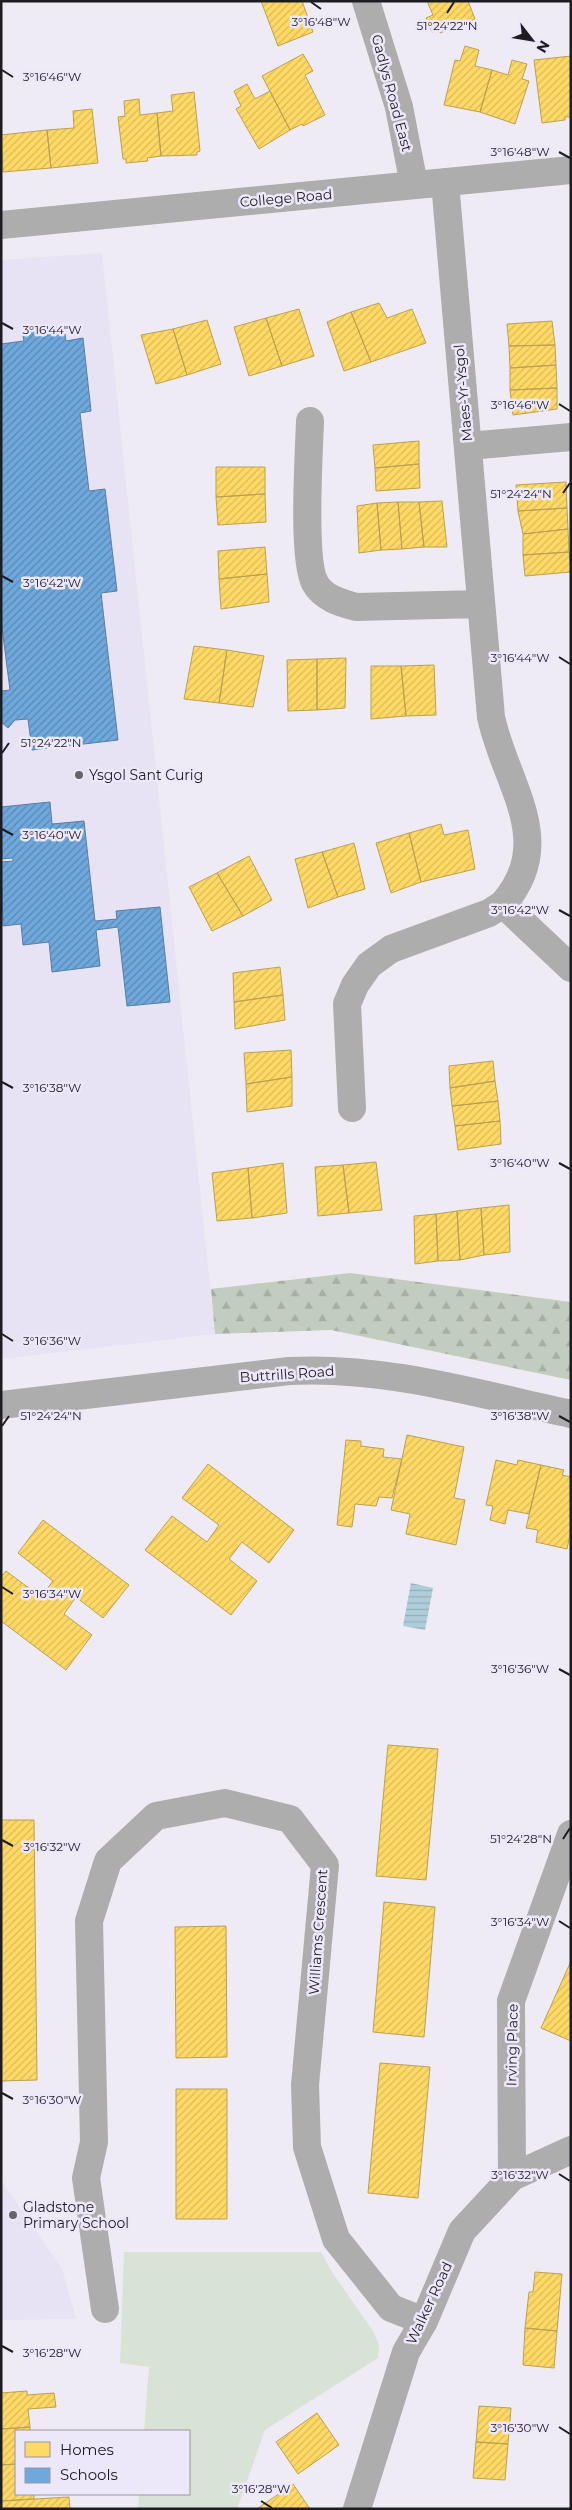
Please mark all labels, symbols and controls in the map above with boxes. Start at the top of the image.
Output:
text: 3°16'48"W [291,14,351,29]
north arrow [507,15,557,65]
text: 51°24'22"N [416,18,478,33]
street label: Gadlys Road East [368,32,416,154]
text: N [533,37,554,56]
text: 3°16'46"W [23,69,81,84]
text: 3°16'48"W [490,144,550,159]
street label: College Road [239,185,333,211]
text: 3°16'44"W [23,322,81,337]
street label: Maes-Yr-Ysgol [450,344,476,442]
text: 3°16'46"W [491,397,549,412]
text: 51°24'24"N [490,486,552,501]
text: 3°16'42"W [23,575,81,590]
text: 3°16'44"W [491,650,549,665]
text: 51°24'22"N [20,735,82,750]
place label: Ysgol Sant Curig [89,766,203,784]
marker: Ysgol Sant Curig [73,769,85,781]
text: 3°16'40"W [22,827,82,842]
text: 3°16'42"W [491,902,549,917]
text: 3°16'38"W [23,1080,81,1095]
text: 3°16'40"W [490,1155,550,1170]
text: 3°16'36"W [23,1333,81,1348]
street label: Buttrills Road [239,1362,335,1386]
text: 51°24'24"N [20,1408,82,1423]
text: 3°16'38"W [491,1408,549,1423]
text: 3°16'34"W [23,1586,81,1601]
text: 3°16'36"W [491,1661,549,1676]
text: 51°24'28"N [490,1831,552,1846]
text: 3°16'32"W [23,1839,81,1854]
street label: Williams Crescent [305,1868,331,1995]
text: 3°16'34"W [491,1914,549,1929]
street label: Irving Place [502,2004,522,2086]
text: 3°16'30"W [23,2092,81,2107]
text: 3°16'32"W [491,2167,549,2182]
place label: Gladstone Primary School [23,2198,129,2232]
marker: Gladstone Primary School [7,2209,19,2221]
street label: Walker Road [402,2259,456,2347]
text: 3°16'28"W [23,2345,81,2360]
text: 3°16'30"W [491,2420,549,2435]
legend [15,2430,190,2495]
text: Homes [60,2440,114,2459]
text: Schools [60,2465,118,2484]
text: 3°16'28"W [232,2481,290,2496]

